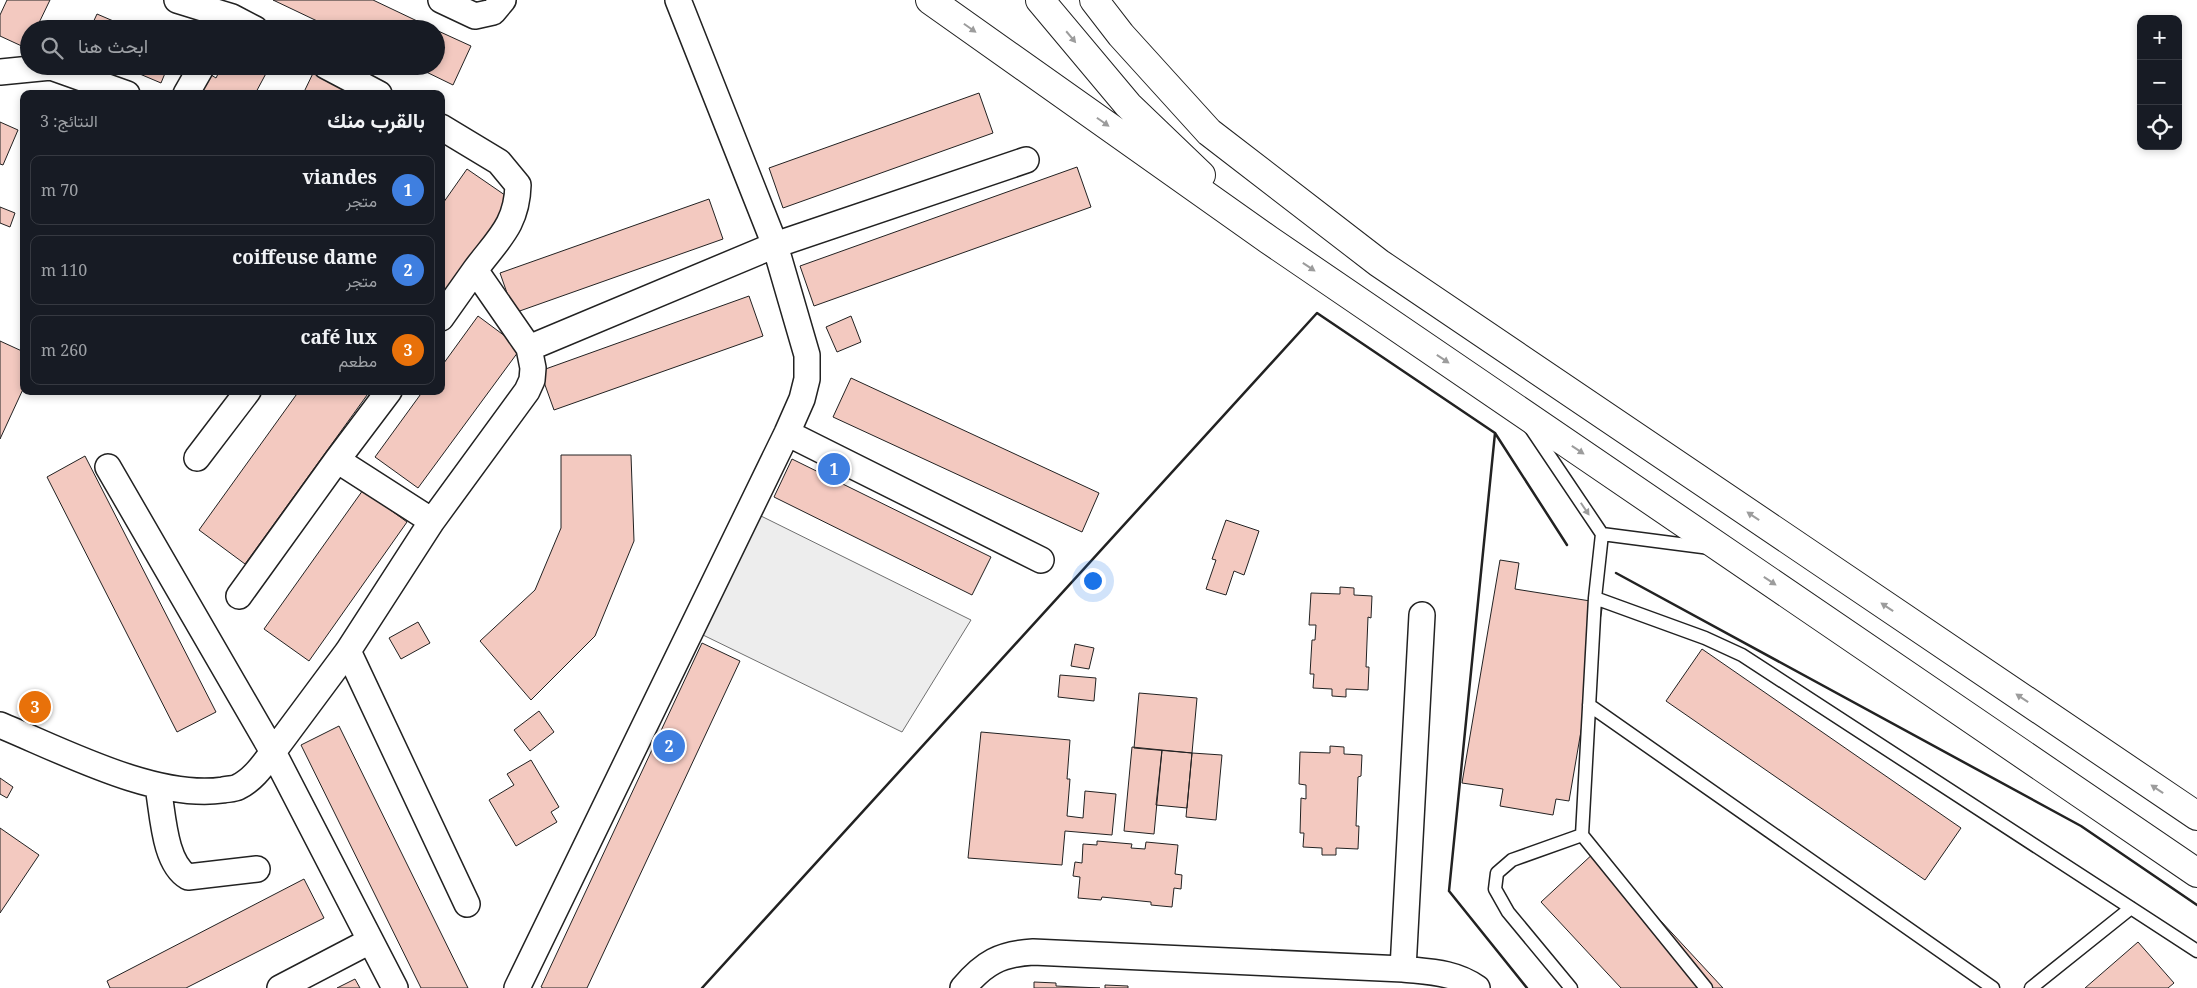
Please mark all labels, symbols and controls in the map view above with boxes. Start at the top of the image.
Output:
map controls [2137,15,2182,150]
button: + [2137,15,2182,60]
search box [20,20,445,75]
one-way arrow [963,23,977,33]
one-way arrow [1065,31,1077,43]
text: ابحث هنا [78,33,148,59]
icon: search [38,34,66,62]
button: − [2137,60,2182,105]
button: locate [2137,105,2182,150]
text: بالقرب منك [327,106,425,134]
text: النتائج: 3 [40,110,98,132]
one-way arrow [1096,117,1110,127]
text: viandes [302,164,377,190]
text: 70 m [41,179,78,201]
text: 1 [403,179,413,201]
text: متجر [346,190,377,212]
text: coiffeuse dame [232,244,377,270]
text: 110 m [41,259,87,281]
text: 2 [403,259,413,281]
one-way arrow [1302,262,1316,272]
text: متجر [346,270,377,292]
text: café lux [300,324,377,350]
text: 260 m [41,339,87,361]
text: 3 [403,339,413,361]
text: مطعم [338,350,377,372]
one-way arrow [1437,354,1450,364]
one-way arrow [1571,445,1584,455]
pin: 1 [818,450,850,488]
one-way arrow [1580,502,1590,516]
one-way arrow [1746,511,1760,521]
your location [1080,568,1106,594]
one-way arrow [1763,576,1776,586]
one-way arrow [1881,602,1894,612]
pin: 3 [19,688,51,726]
one-way arrow [2015,693,2029,703]
pin: 2 [653,727,685,765]
one-way arrow [2150,784,2163,794]

